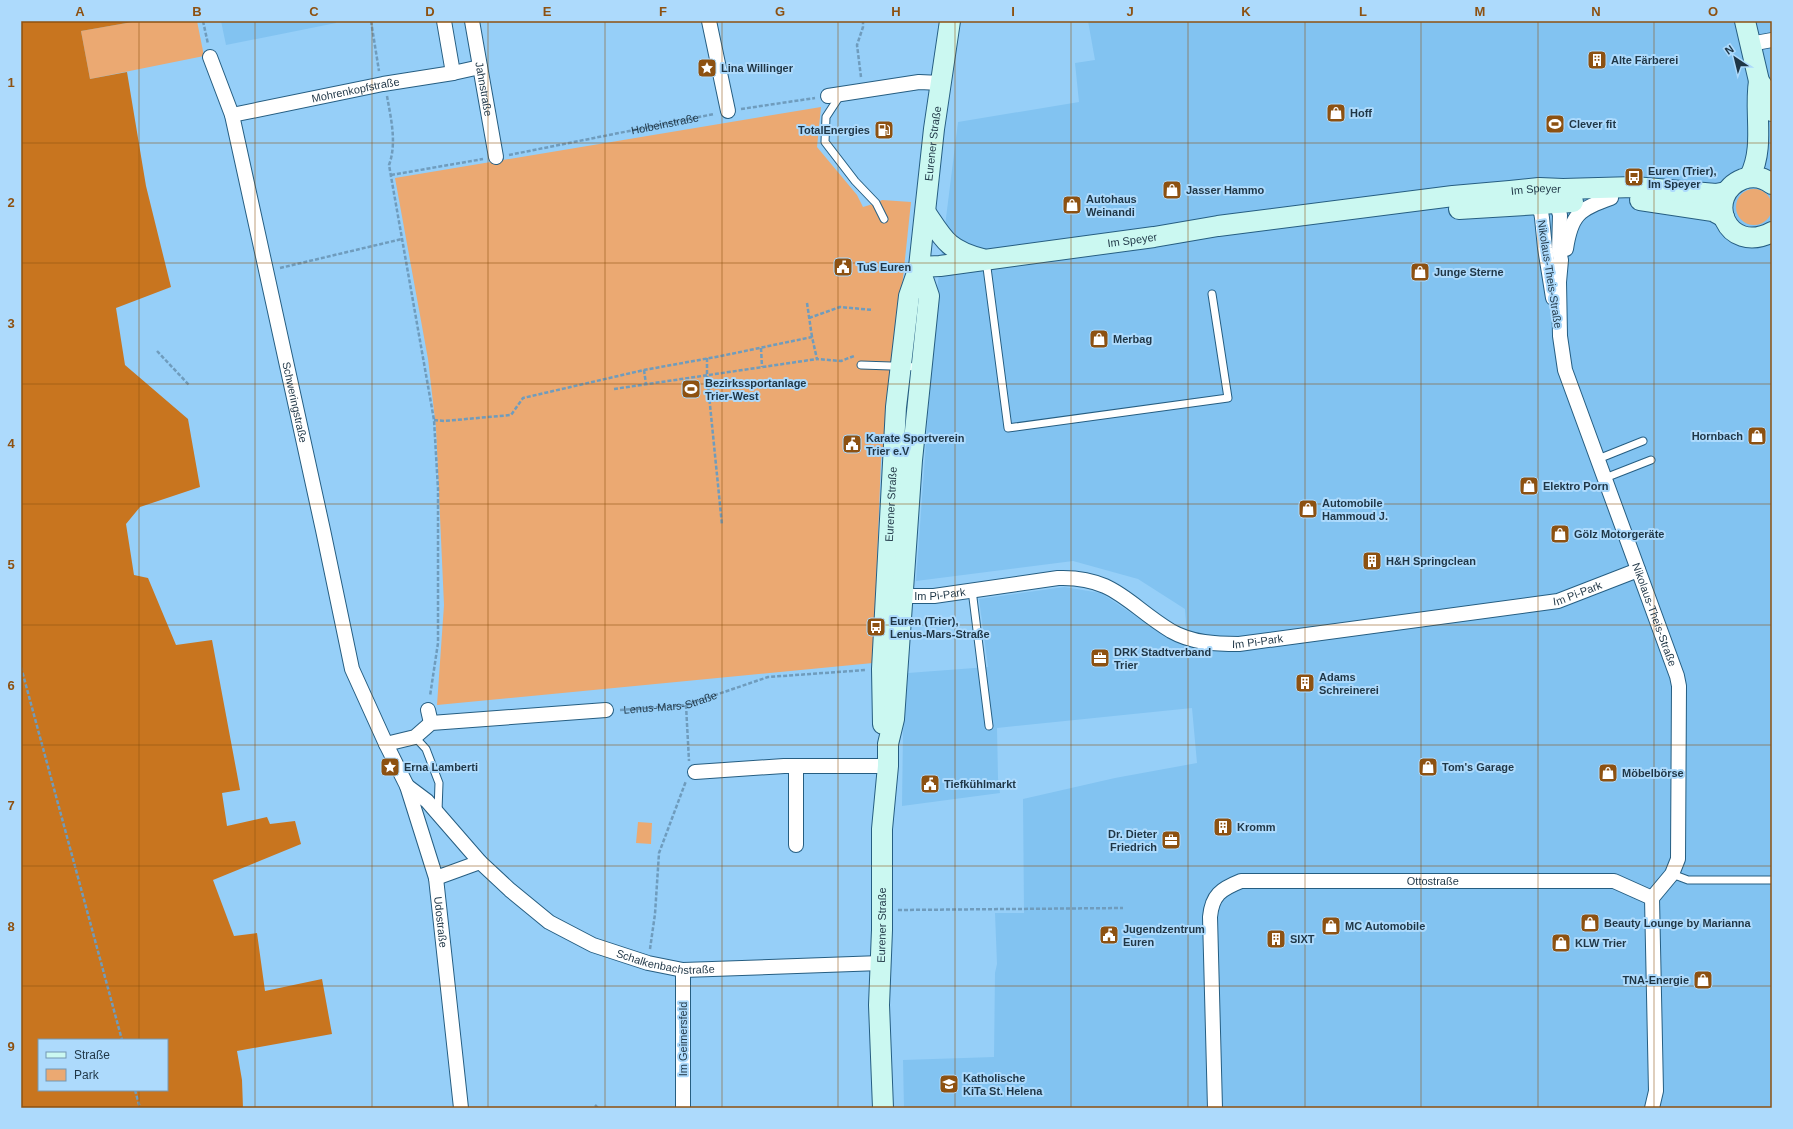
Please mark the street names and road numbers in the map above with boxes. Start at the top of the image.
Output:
street label: Jahnstraße [473,61,495,117]
street label: Mohrenkopfstraße [310,76,400,105]
street label: Eurener Straße [922,105,943,182]
street label: Holbeinstraße [630,111,700,136]
street label: Im Speyer [1510,182,1561,197]
street label: Nikolaus-Theis-Straße [1536,219,1564,329]
street label: Im Speyer [1107,231,1158,249]
street label: Schweringstraße [280,360,310,444]
street label: Eurener Straße [883,466,899,542]
street label: Nikolaus-Theis-Straße [1630,561,1679,668]
street label: Im Pi-Park [1552,578,1604,608]
street label: Im Pi-Park [914,585,967,602]
street label: Im Pi-Park [1232,632,1284,650]
street label: Lenus-Mars-Straße [623,689,718,716]
street label: Ottostraße [1407,875,1459,887]
street label: Eurener Straße [875,887,888,963]
street label: Udostraße [432,896,450,948]
street label: Schalkenbachstraße [615,947,715,976]
street label: Im Geimersfeld [677,1002,689,1076]

